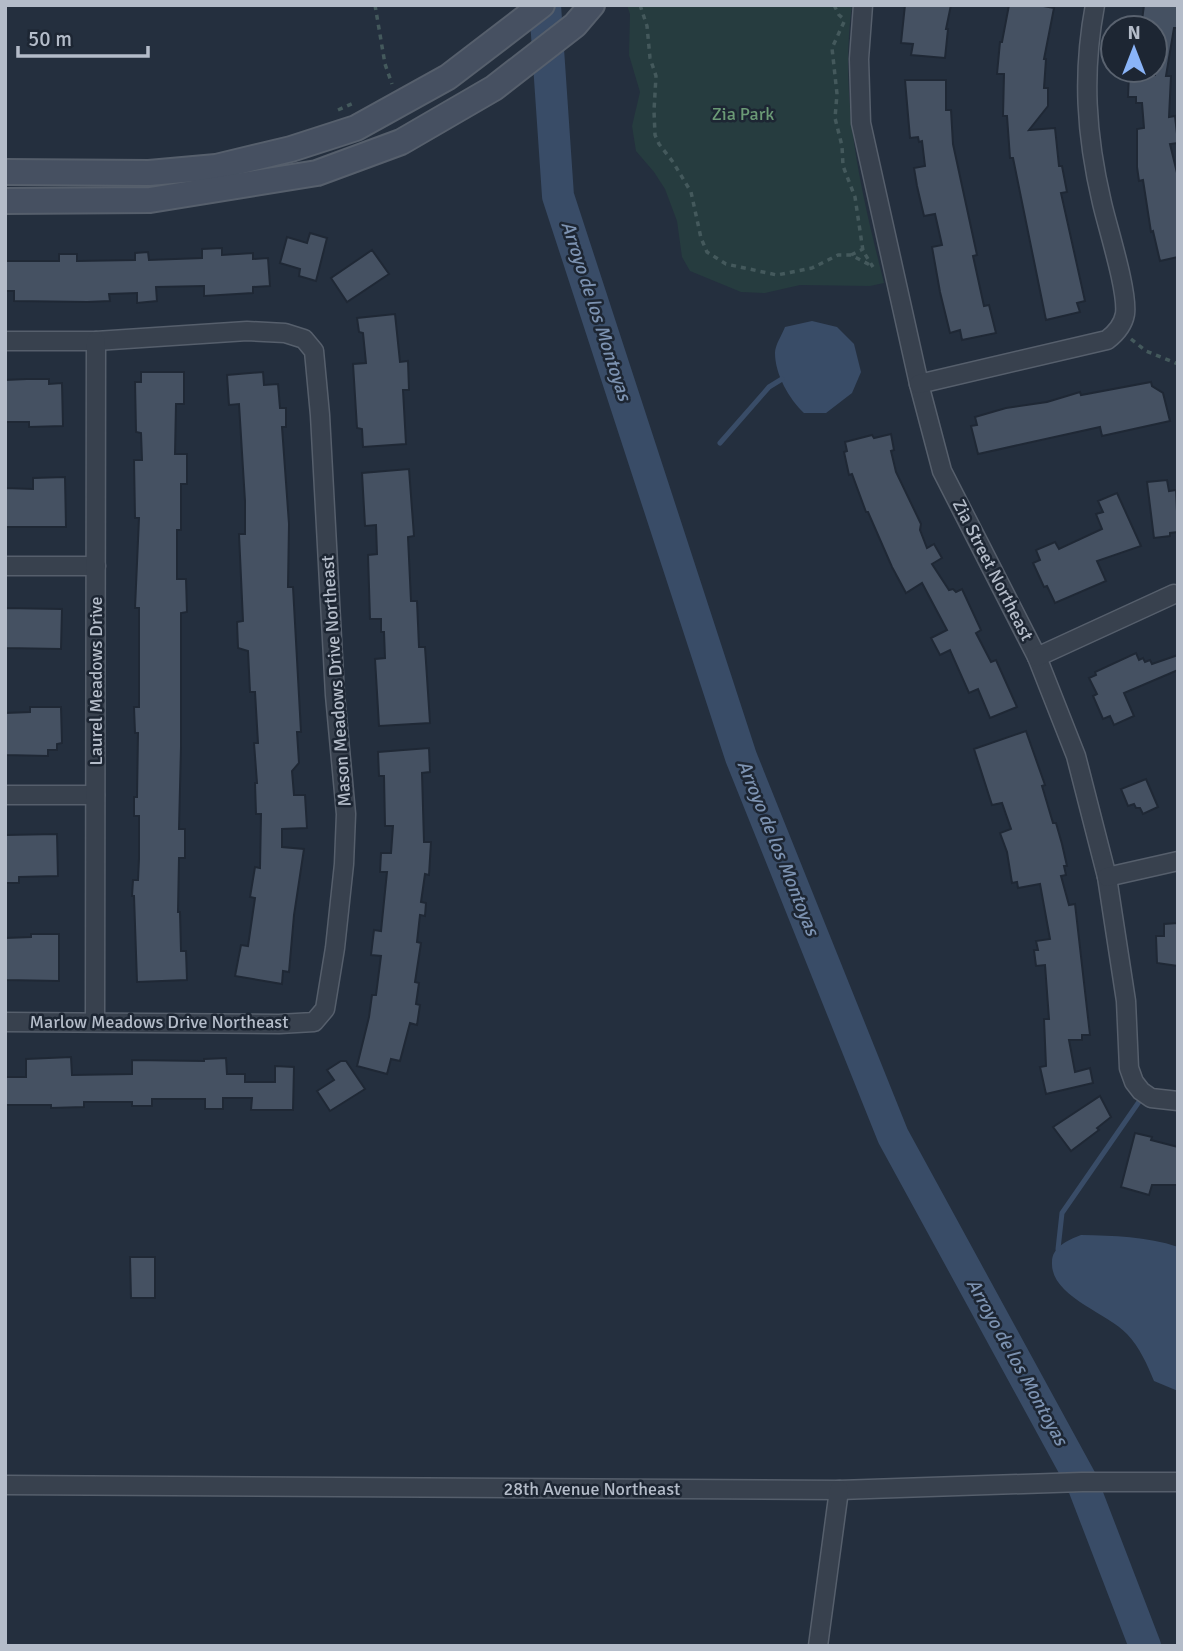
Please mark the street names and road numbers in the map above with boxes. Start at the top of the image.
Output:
street label: Zia Street Northeast [948,496,1038,644]
street label: Mason Meadows Drive Northeast [316,555,356,807]
street label: Laurel Meadows Drive [85,596,107,766]
street label: Marlow Meadows Drive Northeast [30,1011,288,1033]
street label: 28th Avenue Northeast [504,1478,680,1500]

